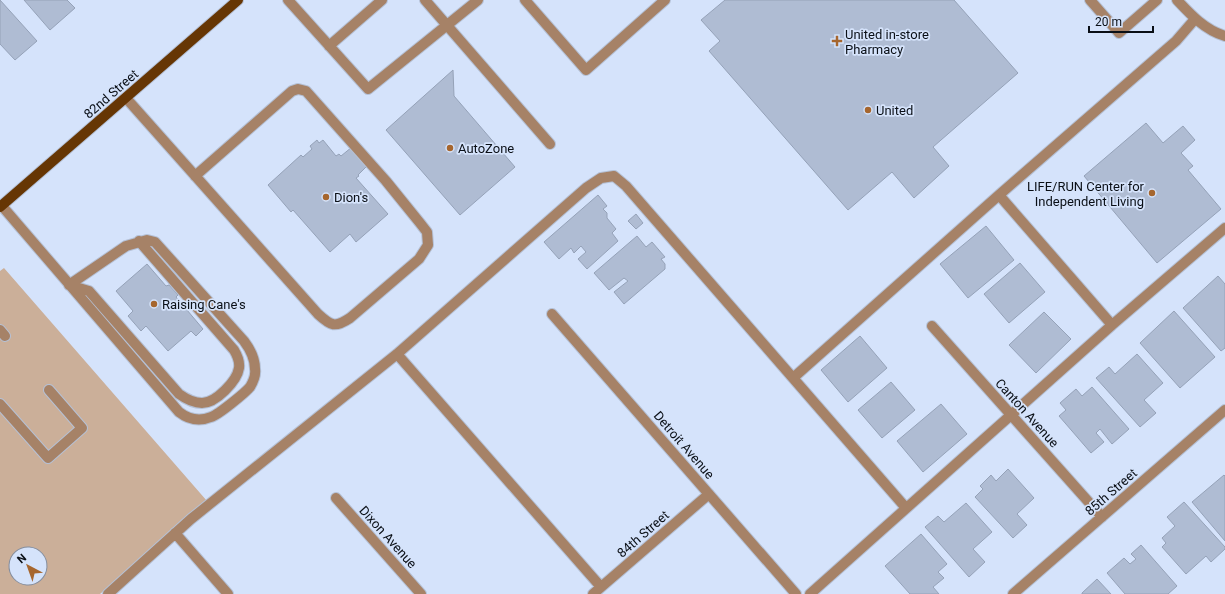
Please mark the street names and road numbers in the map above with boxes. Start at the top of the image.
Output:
street label: 82nd Street [81,66,141,122]
street label: Canton Avenue [992,376,1062,450]
street label: Detroit Avenue [651,408,717,482]
street label: 85th Street [1082,465,1140,519]
street label: Dixon Avenue [356,503,420,571]
street label: 84th Street [614,507,672,561]

